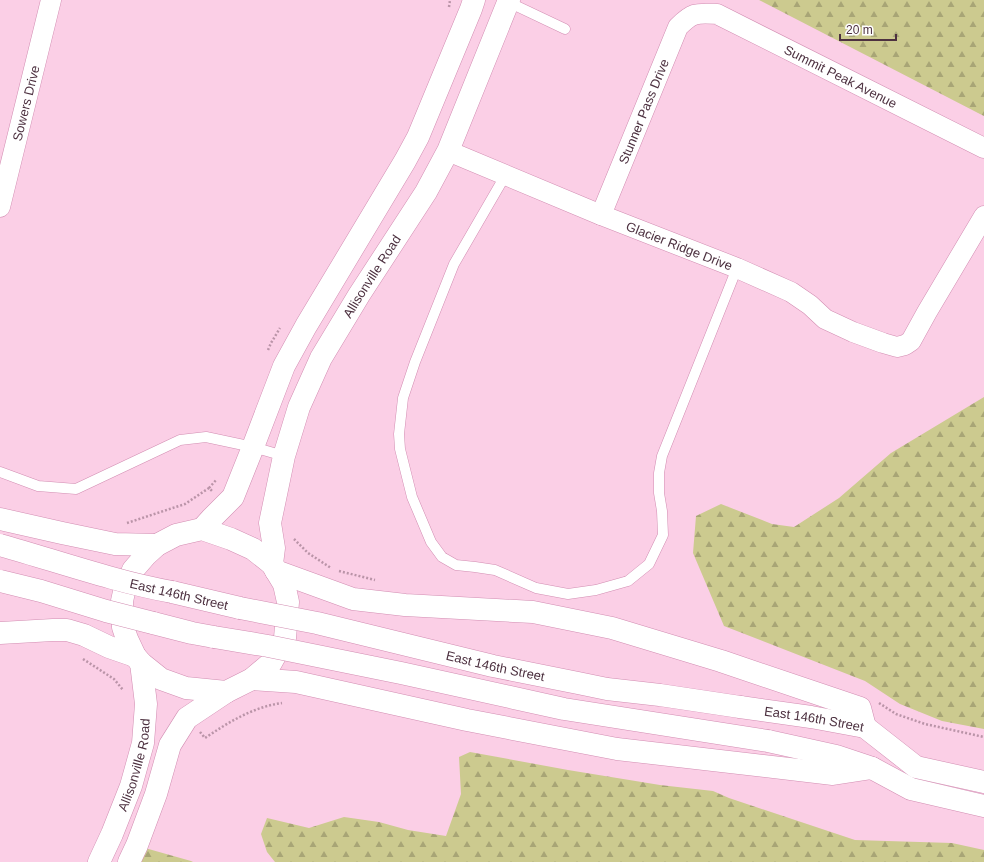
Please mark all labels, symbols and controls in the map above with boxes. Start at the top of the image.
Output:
scale bar [840,16,896,42]
text: 20 m [846,23,873,37]
street label: Summit Peak Avenue [782,42,899,111]
street label: Stunner Pass Drive [616,57,672,166]
street label: Sowers Drive [10,64,43,143]
street label: Glacier Ridge Drive [624,219,735,273]
street label: Allisonville Road [340,232,404,321]
street label: East 146th Street [128,576,230,613]
street label: East 146th Street [445,648,546,684]
street label: East 146th Street [763,704,865,735]
street label: Allisonville Road [115,718,153,813]

